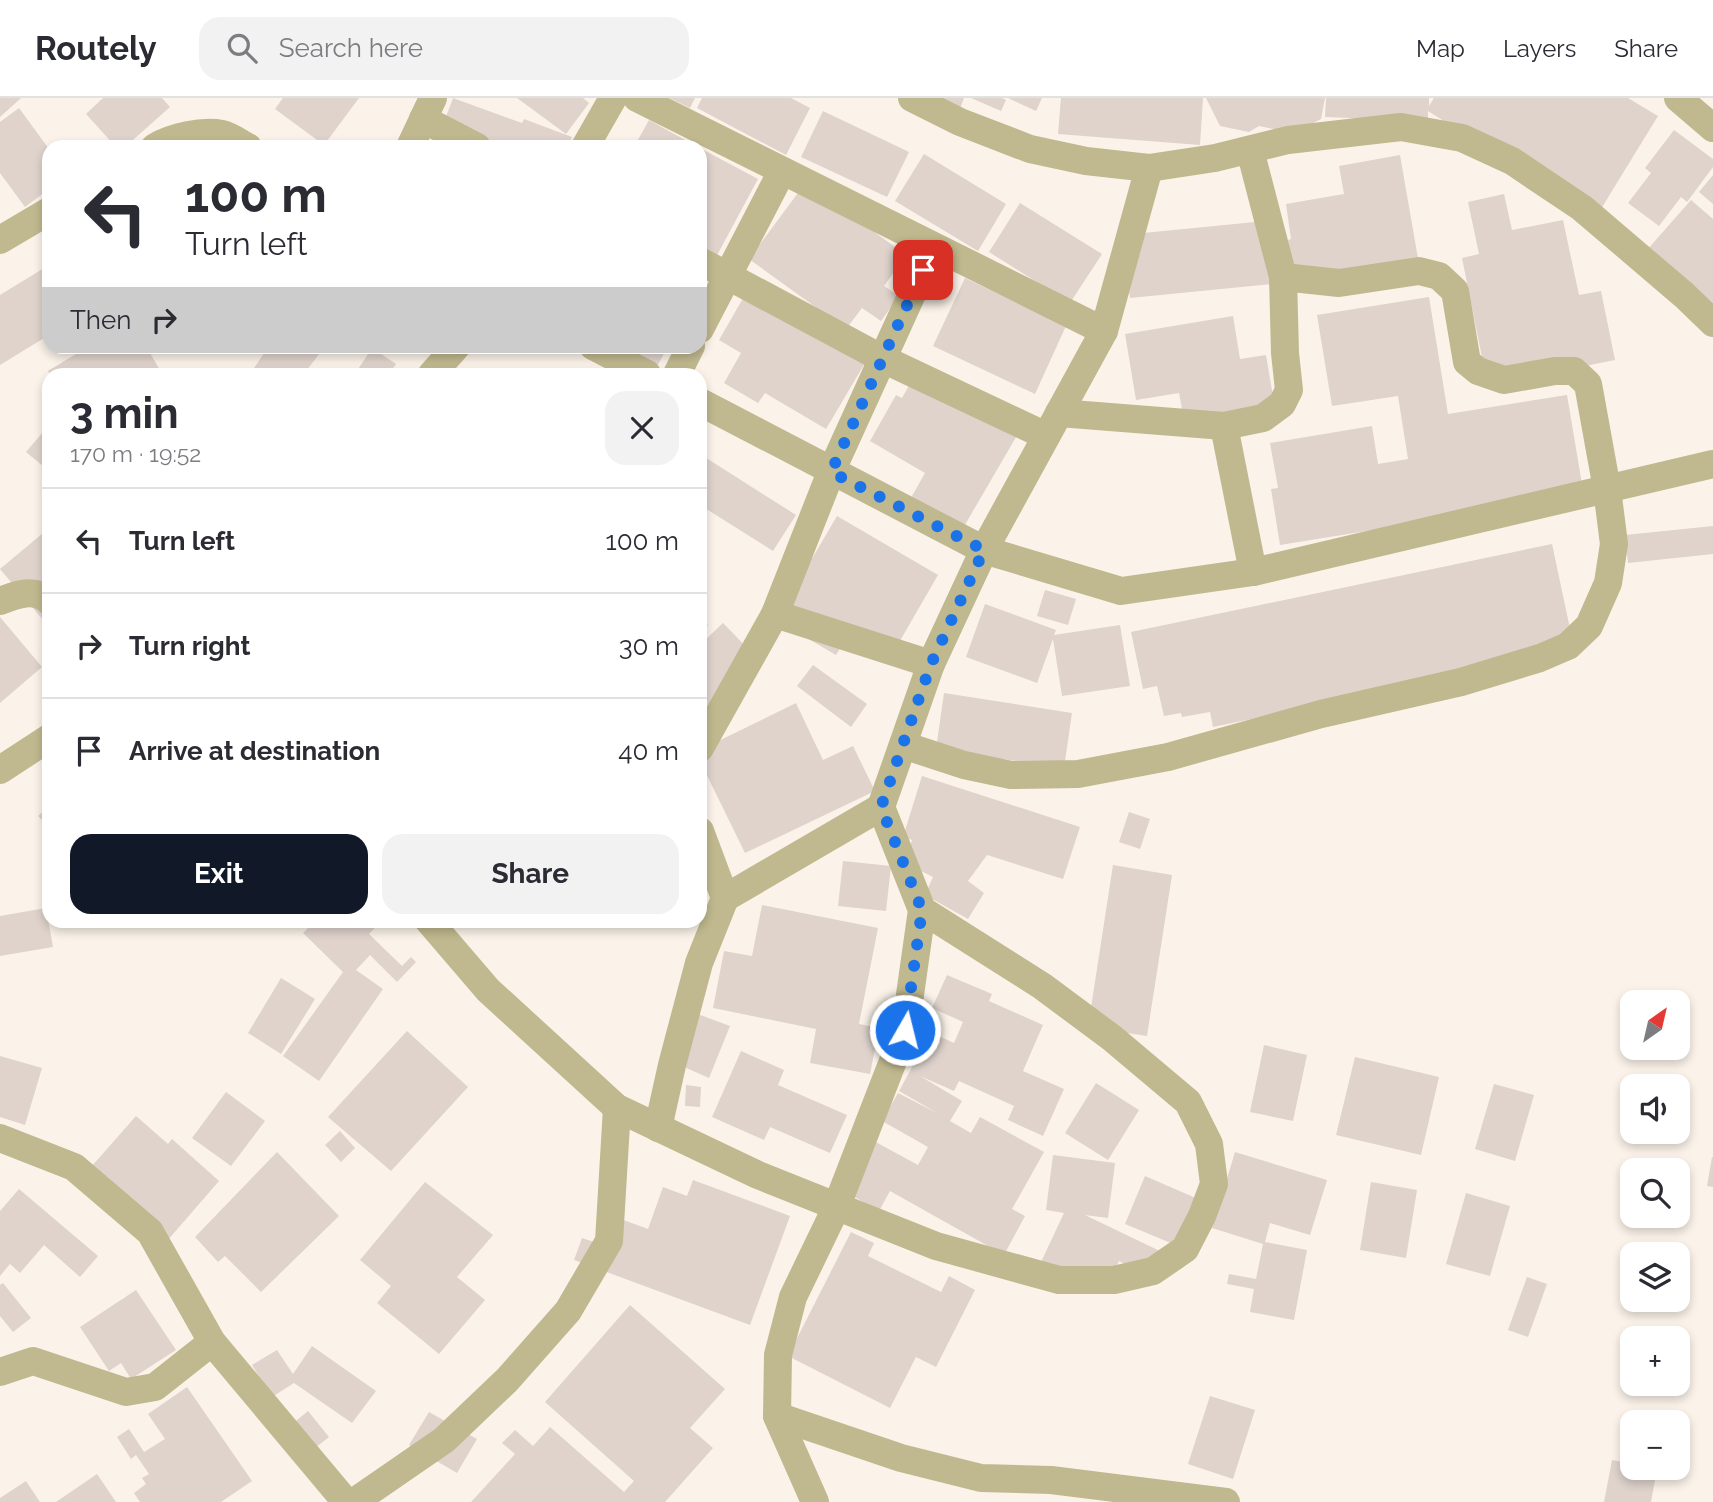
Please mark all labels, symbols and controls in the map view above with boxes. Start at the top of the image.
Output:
search box [199,17,689,80]
text: Routely [35,29,157,68]
icon: search [223,29,261,67]
text: Search here [279,33,423,63]
text: Map [1416,34,1465,63]
text: Layers [1503,34,1576,63]
text: Share [1614,34,1678,63]
text: 100 m [185,166,327,223]
icon: left [70,168,161,259]
text: Turn left [185,225,307,262]
pin [893,240,953,300]
icon: arrive [904,251,942,289]
icon: right [145,301,183,339]
text: Then [70,305,131,335]
text: 3 min [70,389,179,438]
button: close [605,391,679,465]
text: 170 m · 19:52 [70,440,201,467]
icon: left [70,522,108,560]
text: Turn left [129,526,235,556]
text: 100 m [606,526,679,556]
icon: right [70,627,108,665]
text: Turn right [129,631,250,661]
text: 30 m [619,631,679,661]
icon: arrive [70,732,108,770]
text: Arrive at destination [129,736,380,766]
text: 40 m [618,736,679,766]
button: Exit [70,834,368,914]
button: Share [382,834,679,914]
north arrow [1620,990,1690,1060]
map controls [1620,990,1690,1480]
position arrow [868,993,942,1067]
button: sound [1620,1074,1690,1144]
button: search [1620,1158,1690,1228]
button: layers [1620,1242,1690,1312]
button: + [1620,1326,1690,1396]
button: − [1620,1410,1690,1480]

